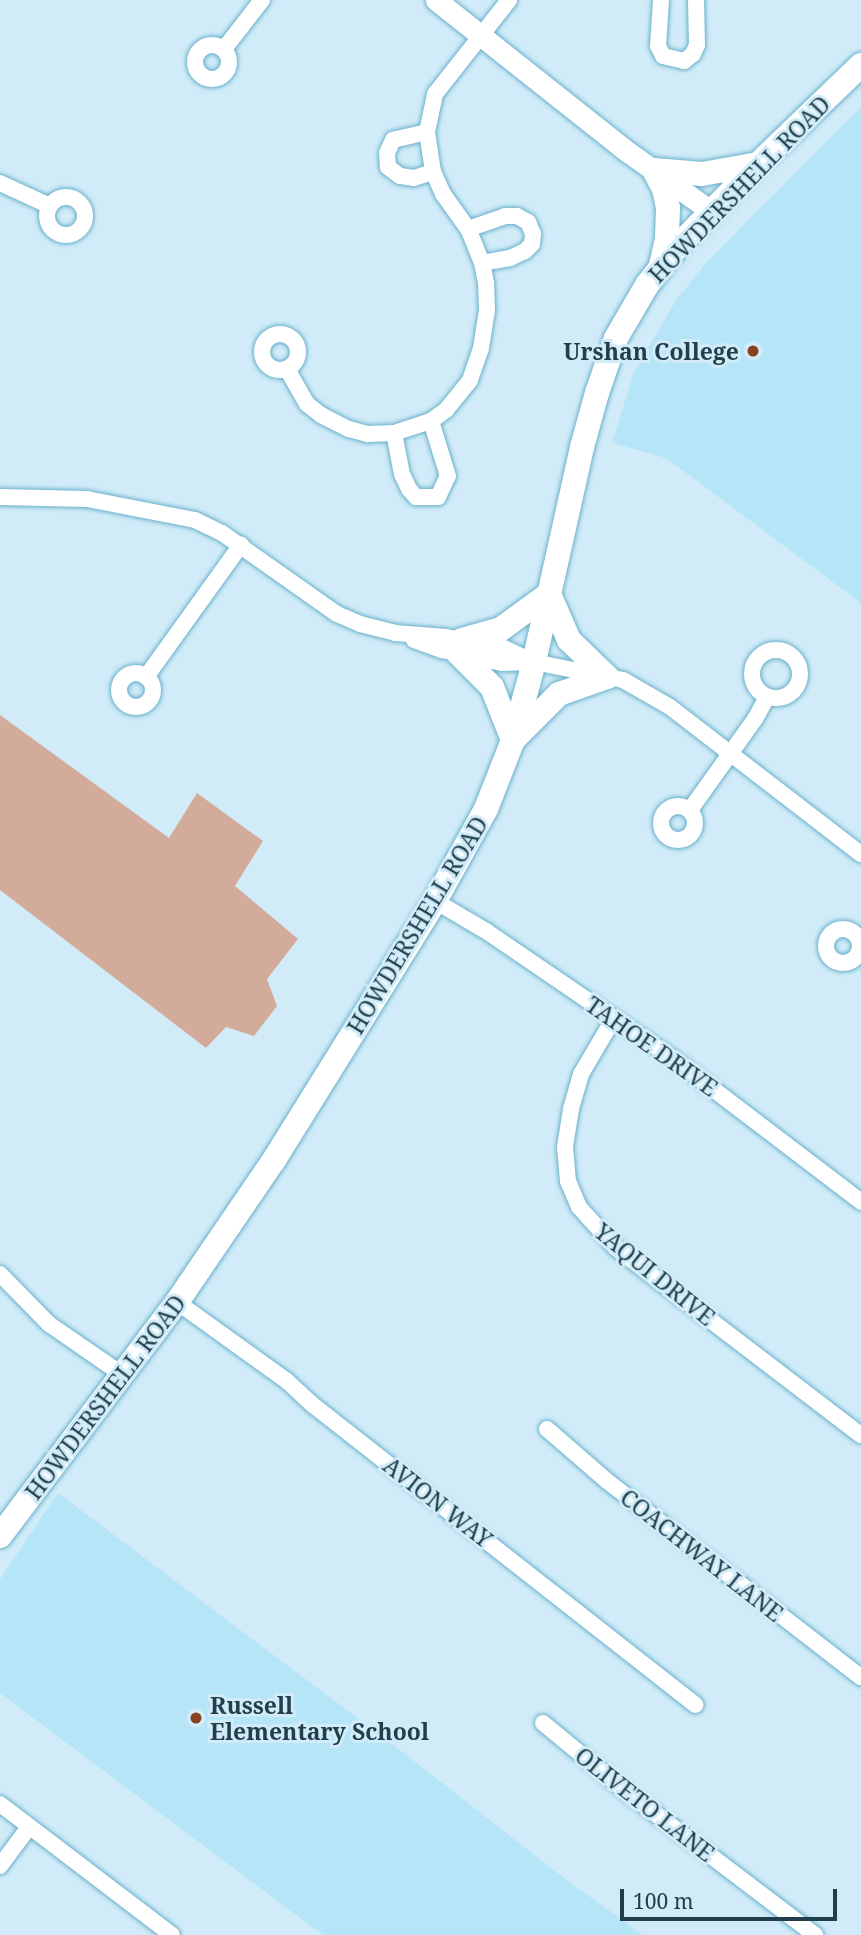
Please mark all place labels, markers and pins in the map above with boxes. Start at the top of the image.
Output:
place label: Urshan College [563,337,739,365]
marker: Urshan College [745,343,761,359]
place label: Russell Elementary School [210,1691,429,1745]
marker: Russell Elementary School [188,1710,204,1726]

